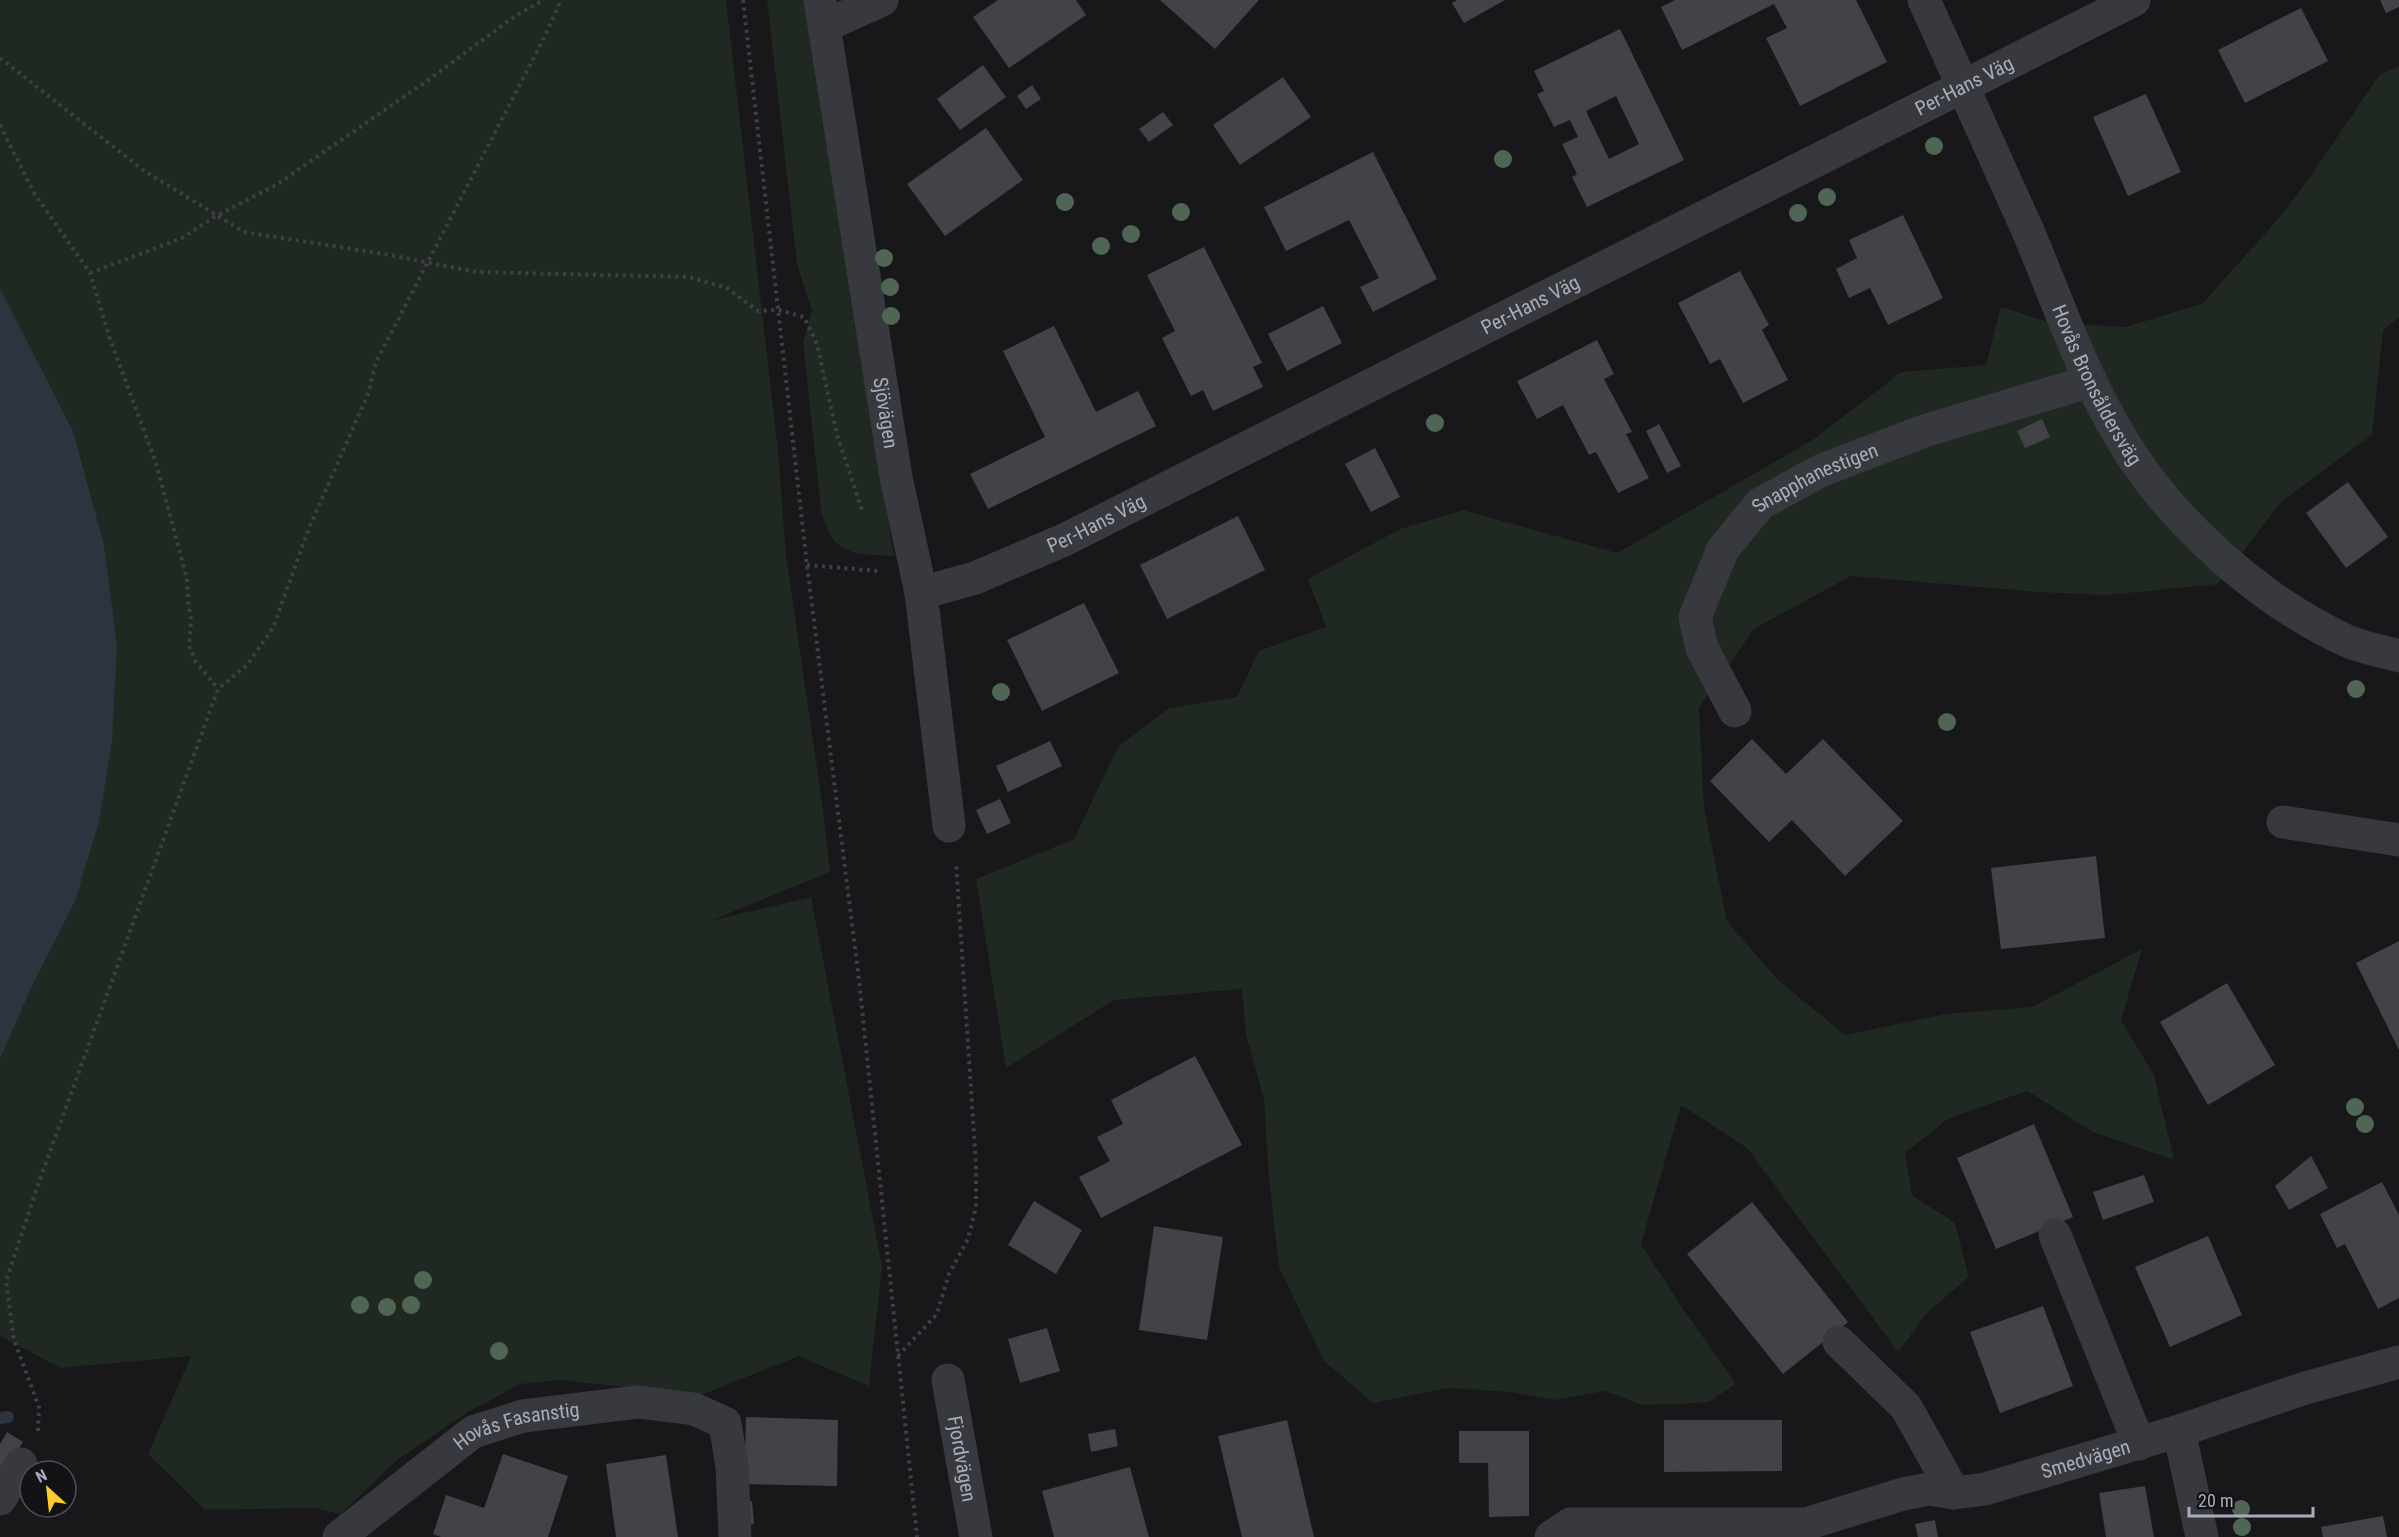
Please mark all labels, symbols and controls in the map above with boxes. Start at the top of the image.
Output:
street label: Per-Hans Väg [1911,51,2017,121]
street label: Per-Hans Väg [1477,270,1583,340]
street label: Hovås Bronsåldersväg [2047,301,2147,470]
street label: Sjövägen [868,375,903,450]
street label: Snapphanestigen [1746,438,1881,517]
street label: Per-Hans Väg [1043,489,1149,558]
street label: Hovås Fasanstig [449,1397,581,1455]
street label: Fjordvägen [943,1414,981,1504]
street label: Smedvägen [2038,1434,2133,1484]
north arrow [18,1459,78,1519]
text: N [33,1465,50,1487]
scale bar [2189,1480,2314,1518]
text: 20 m [2198,1490,2233,1511]

